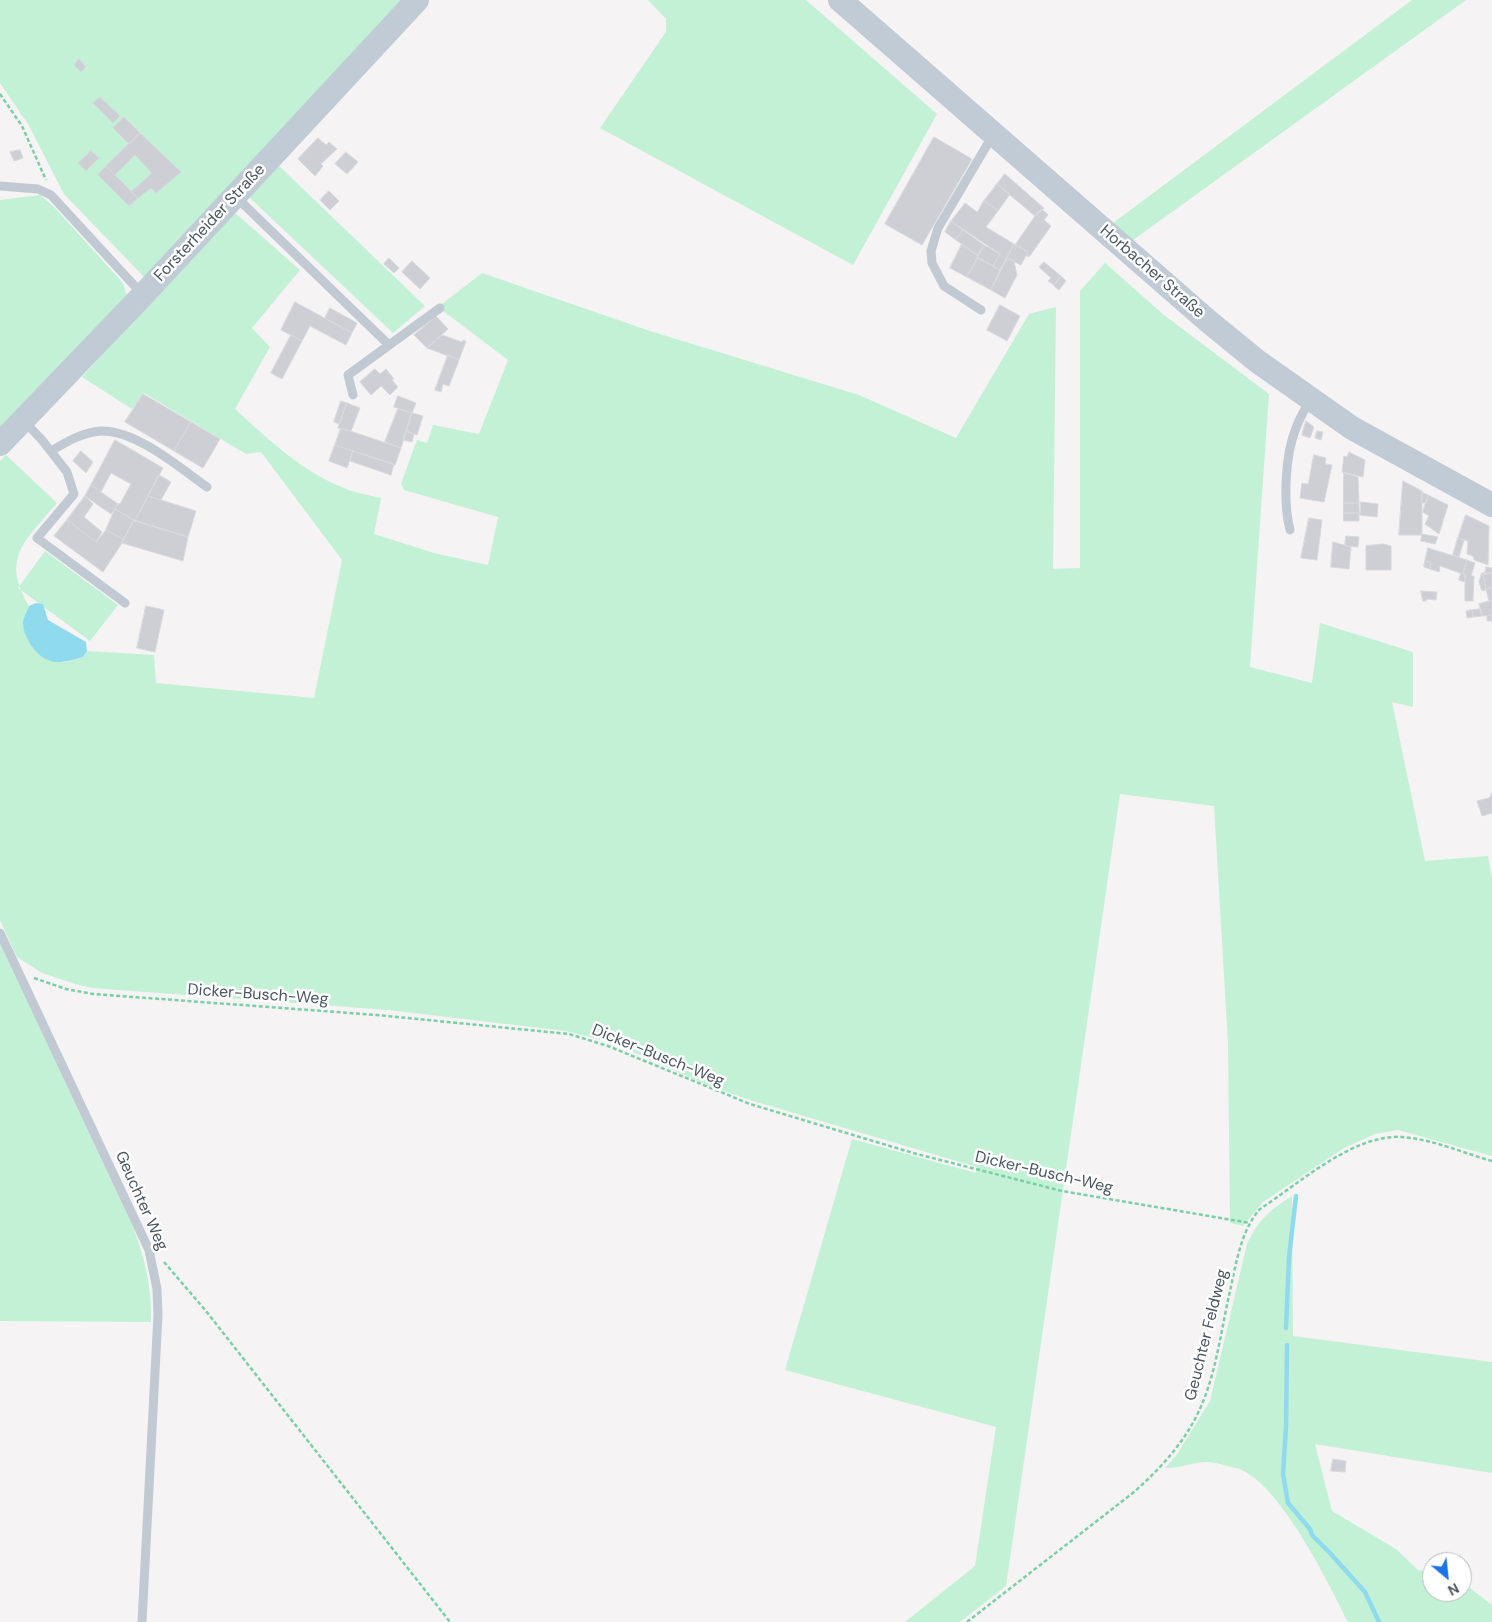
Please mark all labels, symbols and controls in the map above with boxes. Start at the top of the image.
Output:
street label: Forsterheider Straße [151,160,269,286]
street label: Horbacher Straße [1096,221,1208,323]
street label: Dicker-Busch-Weg [187,981,329,1009]
street label: Dicker-Busch-Weg [589,1021,727,1091]
street label: Geuchter Weg [111,1148,171,1254]
street label: Dicker-Busch-Weg [973,1148,1115,1198]
street label: Geuchter Feldweg [1181,1267,1233,1403]
north arrow [1422,1552,1472,1602]
text: N [1445,1579,1462,1600]

